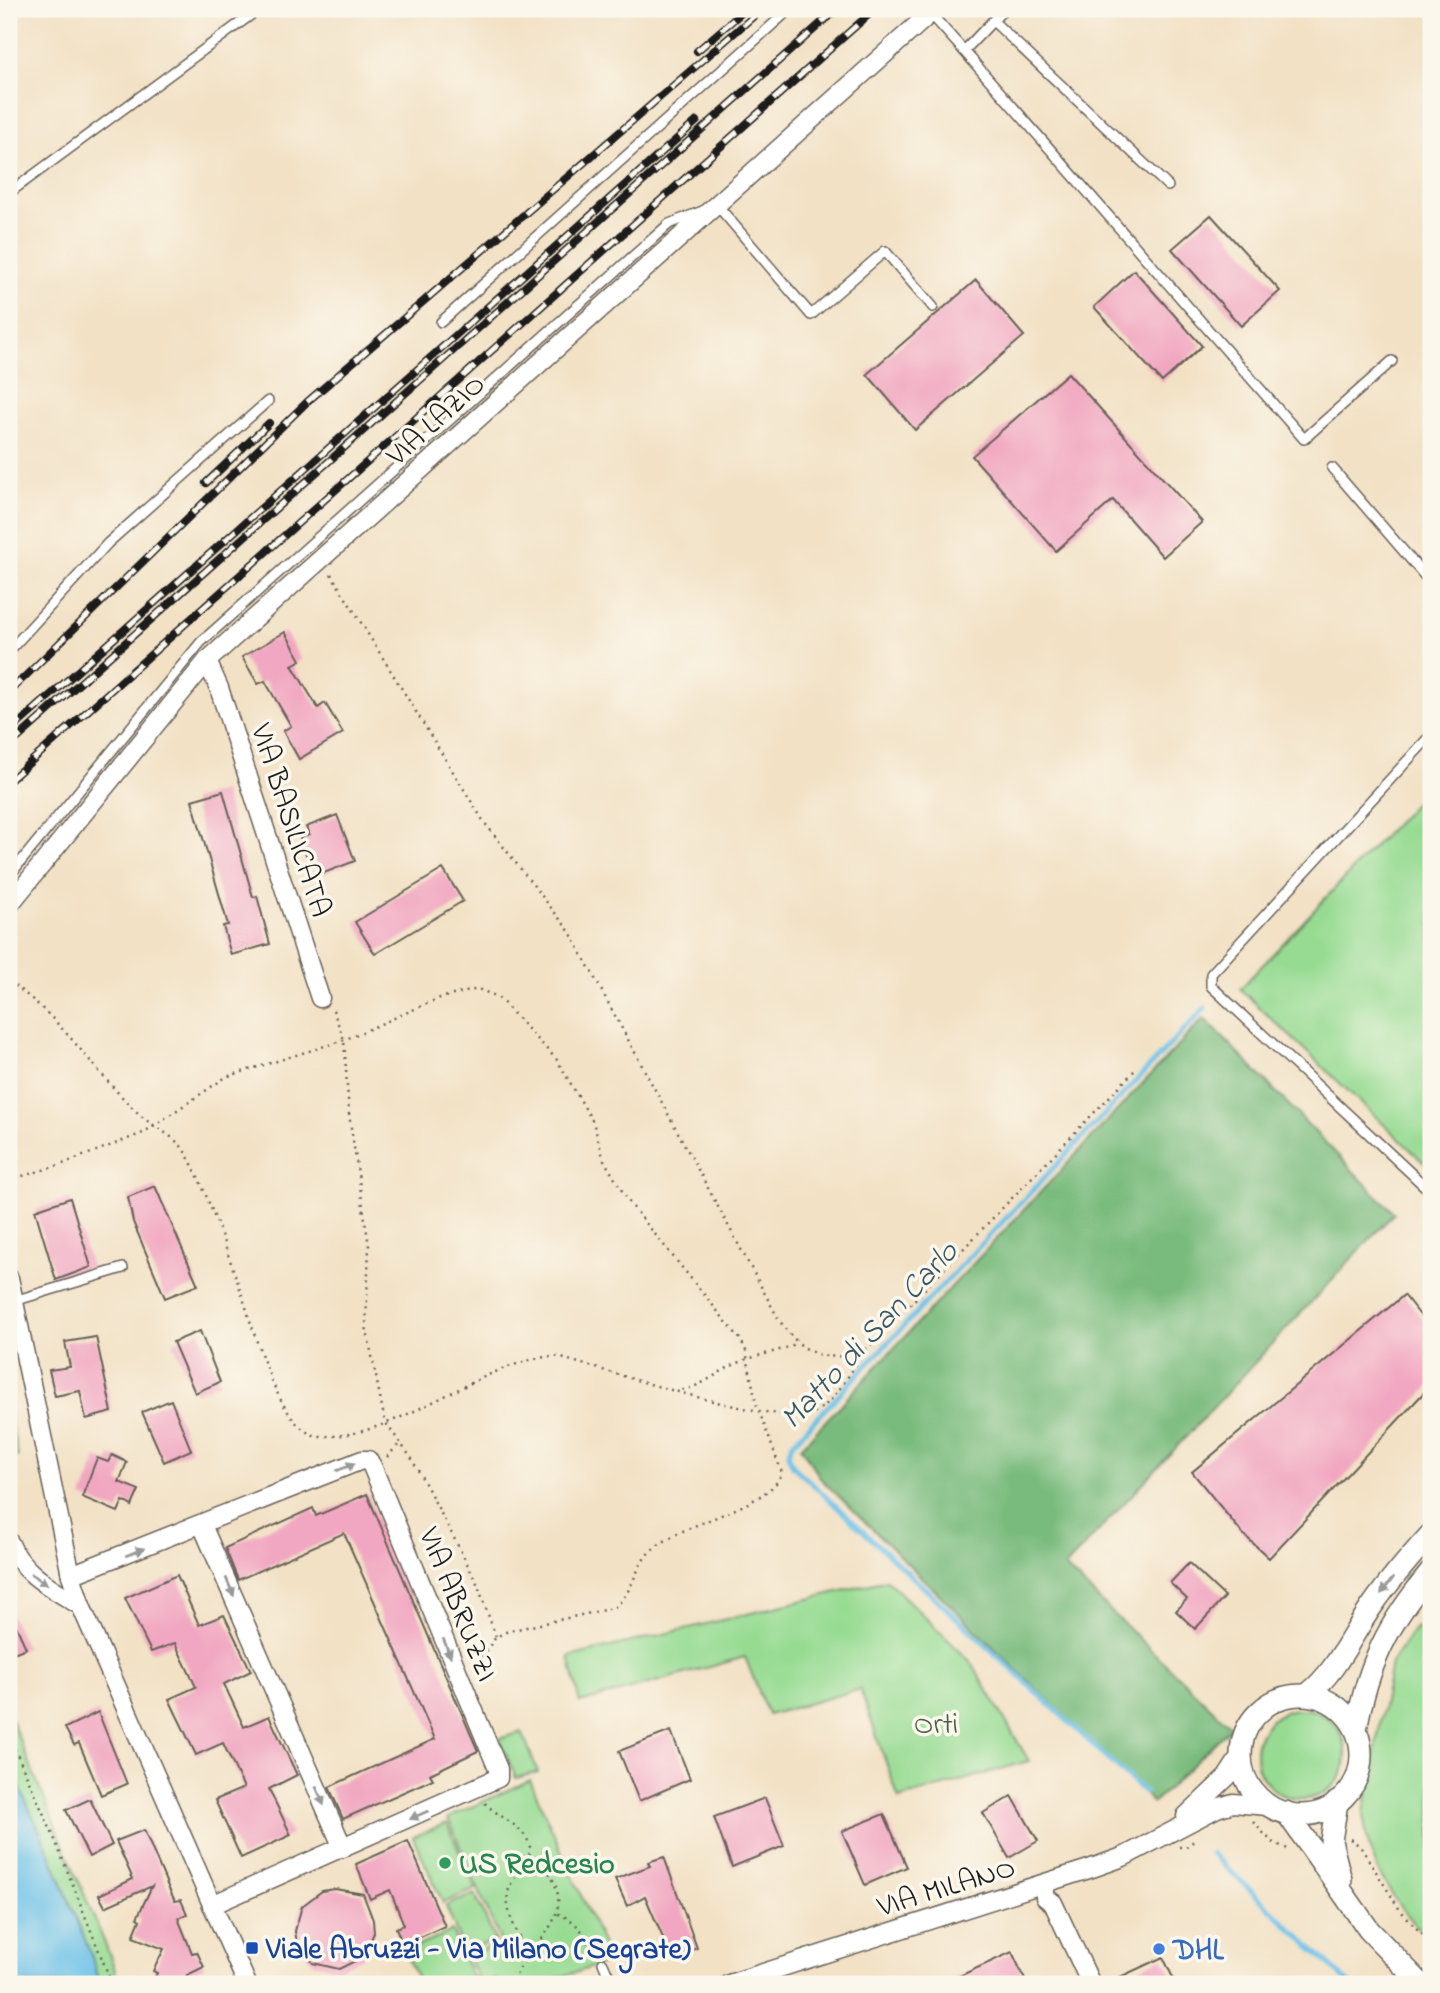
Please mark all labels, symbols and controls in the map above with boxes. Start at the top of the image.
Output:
street label: VIA LAZIO [377,365,497,479]
street label: VIA BASILICATA [237,718,341,923]
water label: Matto di San Carlo [771,1231,972,1441]
one-way arrow [336,1461,357,1472]
street label: VIA ABRUZZI [405,1521,507,1689]
one-way arrow [125,1546,146,1557]
one-way arrow [29,1573,49,1586]
one-way arrow [224,1577,235,1598]
one-way arrow [1380,1577,1394,1595]
one-way arrow [442,1637,453,1658]
park label: Orti [914,1704,958,1748]
one-way arrow [314,1786,326,1806]
one-way arrow [409,1809,429,1821]
place label: US Redcesio [459,1844,615,1888]
street label: VIA MILANO [872,1847,1021,1931]
marker: US Redcesio [437,1855,453,1871]
place label: Viale Abruzzi - Via Milano (Segrate) [265,1929,691,1974]
place label: DHL [1171,1930,1224,1974]
marker: Viale Abruzzi - Via Milano (Segrate) [244,1940,260,1956]
marker: DHL [1151,1941,1167,1957]

